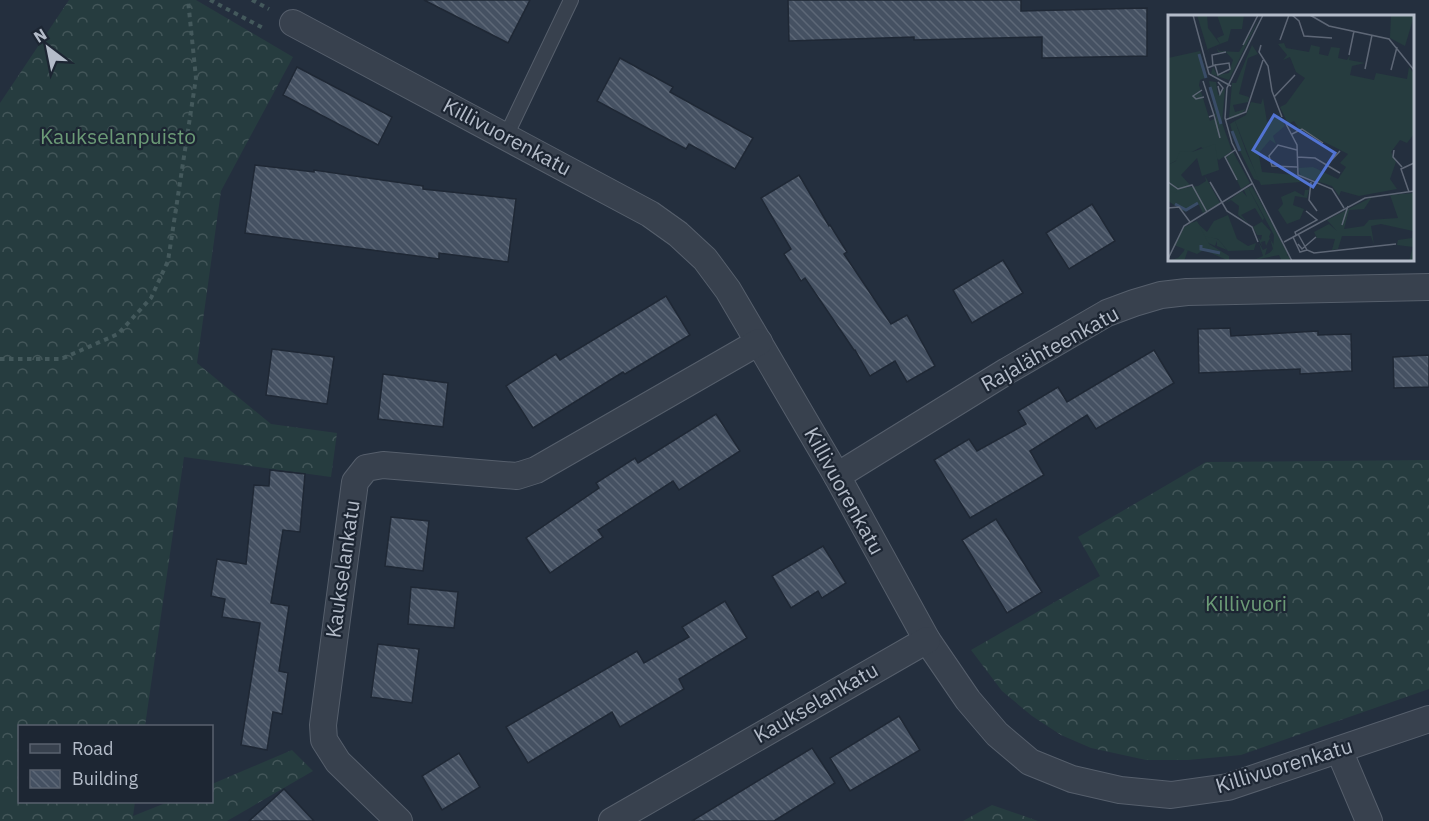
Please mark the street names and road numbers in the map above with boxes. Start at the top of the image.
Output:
street label: Killivuorenkatu [438,90,577,182]
street label: Rajalähteenkatu [976,299,1123,398]
street label: Killivuorenkatu [798,422,891,559]
street label: Kaukselankatu [318,498,366,640]
street label: Kaukselankatu [748,655,883,749]
street label: Killivuorenkatu [1212,731,1356,799]

